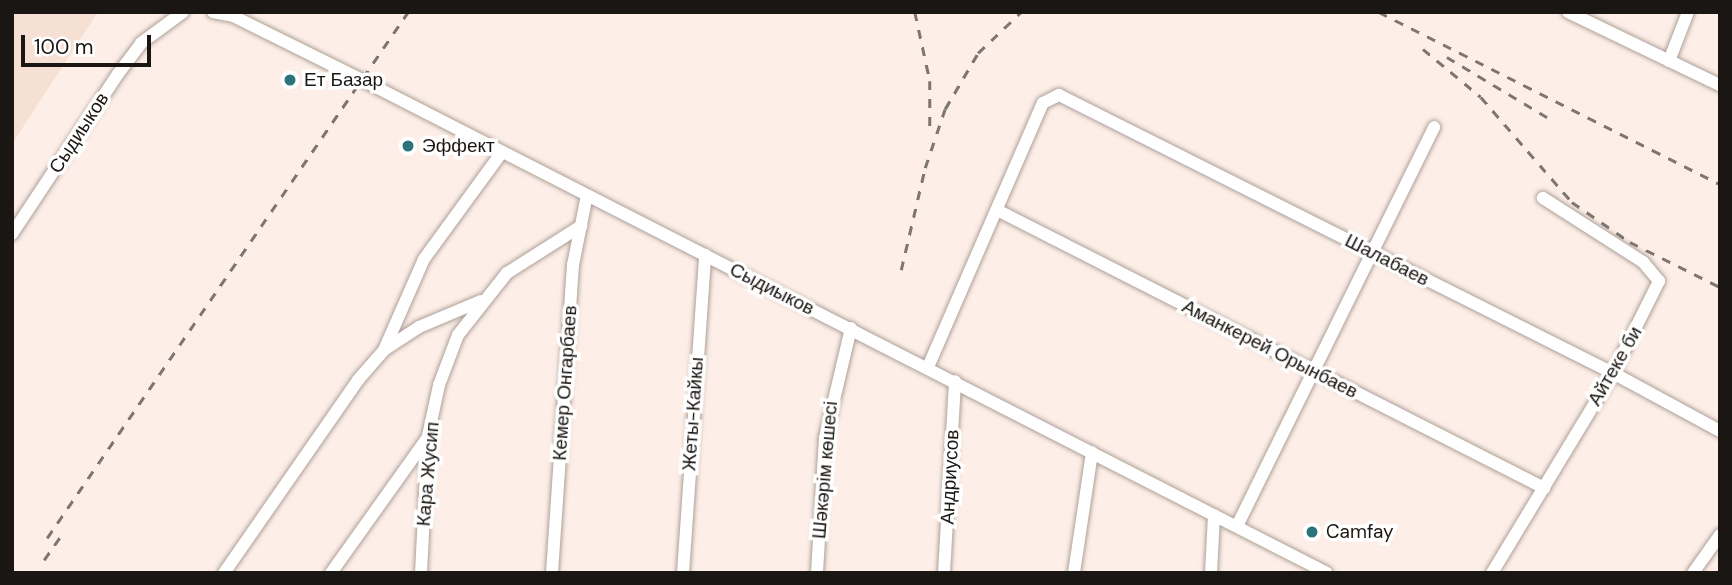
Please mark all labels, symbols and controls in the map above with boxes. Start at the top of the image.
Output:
scale bar [24,21,154,65]
text: 100 m [34,33,94,61]
place label: Ет Базар [304,69,383,91]
marker: Ет Базар [282,72,298,88]
street label: Сыдиыков [44,88,114,178]
place label: Эффект [422,135,495,157]
marker: Эффект [400,138,416,154]
street label: Шалабаев [1341,229,1433,291]
street label: Сыдиыков [726,258,818,320]
street label: Аманкерей Орынбаев [1178,295,1362,403]
street label: Кемер Онгарбаев [548,305,582,461]
street label: Айтеке би [1583,322,1647,410]
street label: Жеты-Кайкы [678,356,708,472]
street label: Шәкәрім көшесі [808,400,842,540]
street label: Кара Жусип [412,421,444,527]
street label: Андриусов [936,429,964,525]
place label: Camfay [1326,521,1394,543]
marker: Camfay [1304,524,1320,540]

